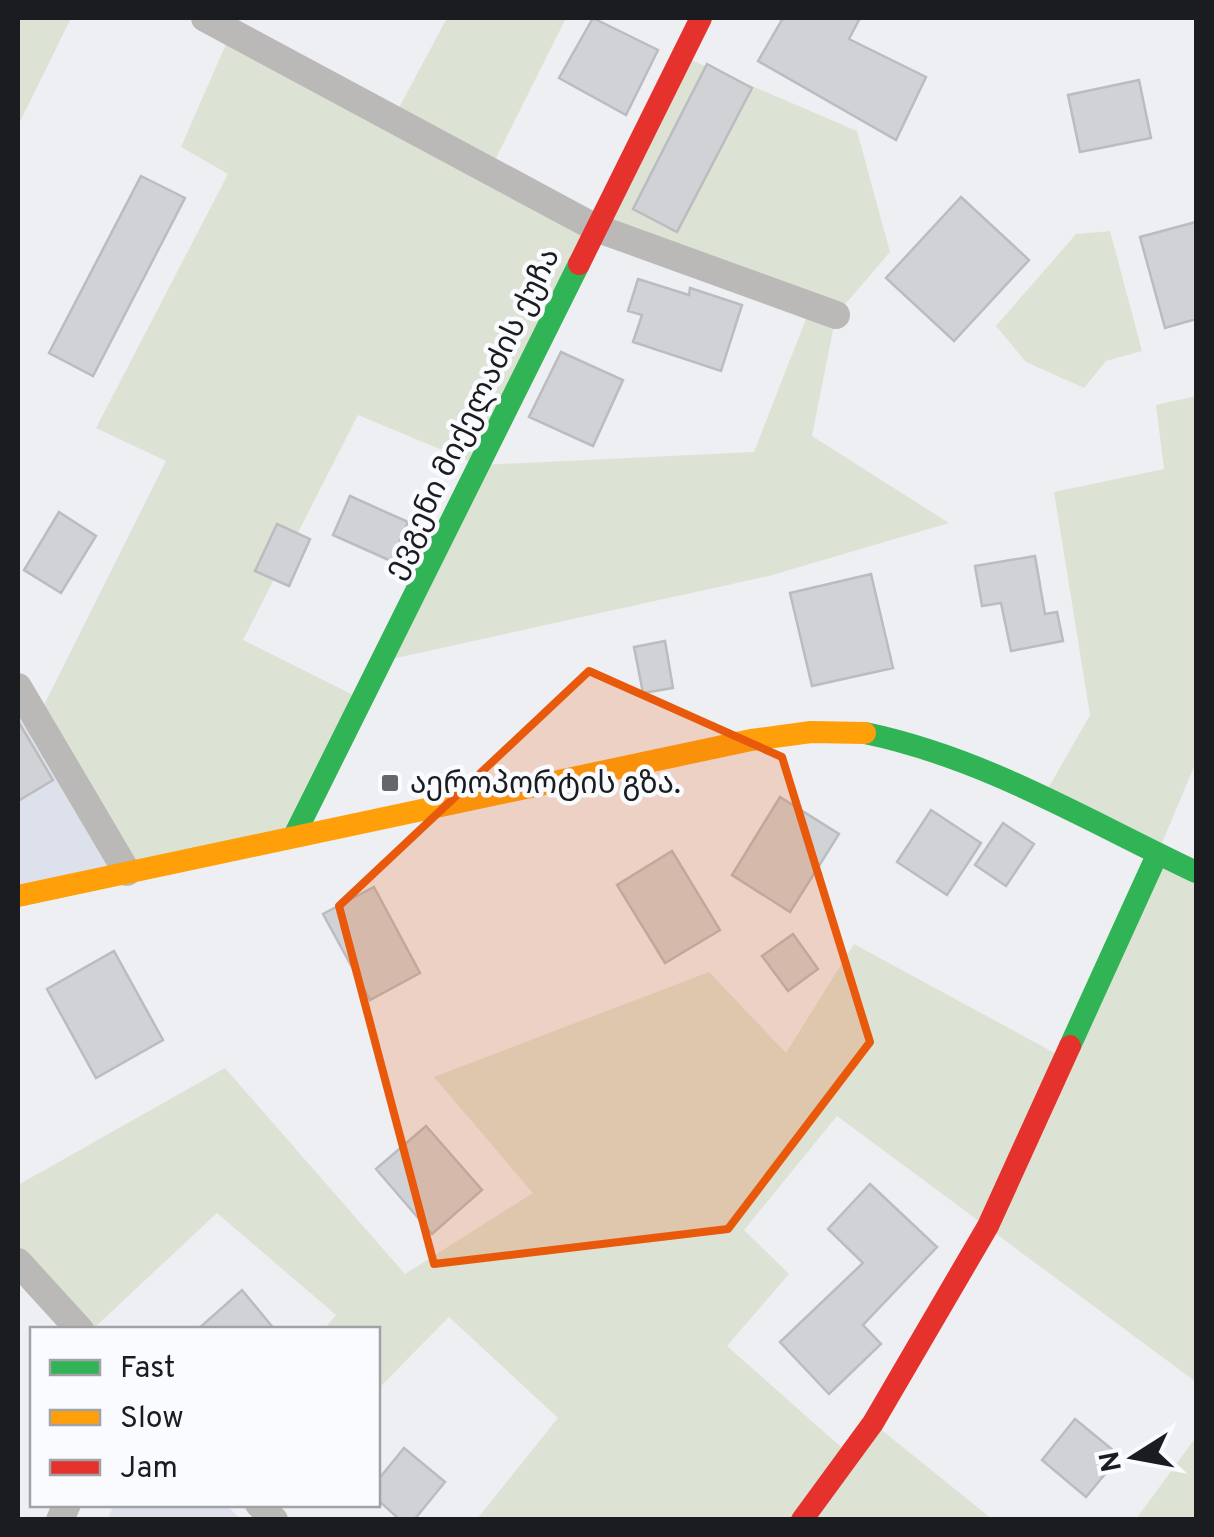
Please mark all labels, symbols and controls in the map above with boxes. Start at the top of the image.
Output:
street label: ევგენი მიქელაძის ქუჩა [377,243,570,586]
place label: აეროპორტის გზა. [410,767,681,804]
marker: აეროპორტის გზა. [379,772,401,794]
legend [30,1327,380,1507]
text: Fast [120,1351,175,1388]
text: Slow [120,1401,184,1438]
north arrow [1084,1407,1184,1507]
text: N [1093,1448,1132,1475]
text: Jam [120,1451,178,1488]

